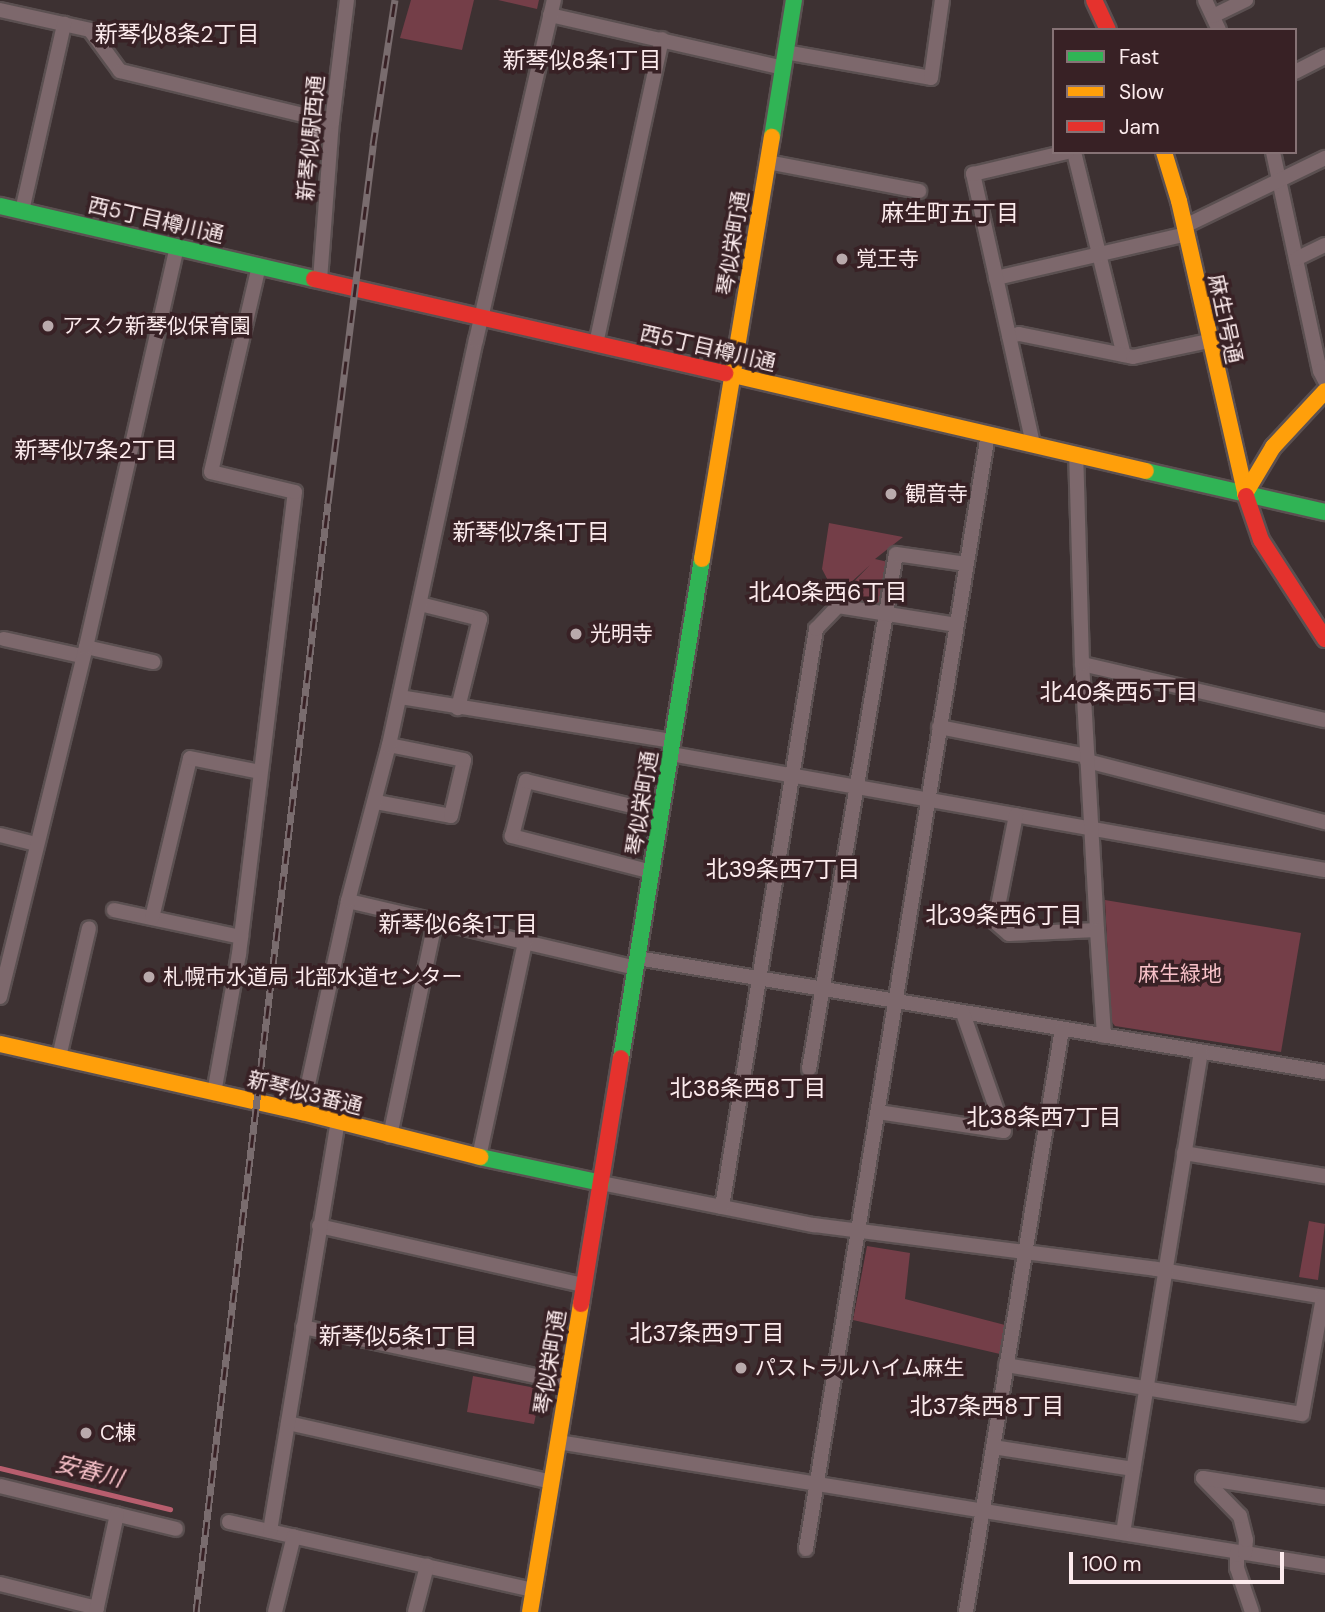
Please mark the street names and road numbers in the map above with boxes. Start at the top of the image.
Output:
street label: 新琴似駅西通 [293,74,329,202]
street label: 琴似栄町通 [712,189,754,297]
street label: 西5丁目樽川通 [86,192,226,248]
street label: 麻生1号通 [1203,272,1247,366]
street label: 西5丁目樽川通 [638,320,778,376]
street label: 琴似栄町通 [621,749,663,857]
street label: 新琴似3番通 [245,1067,365,1119]
street label: 琴似栄町通 [529,1308,571,1416]

